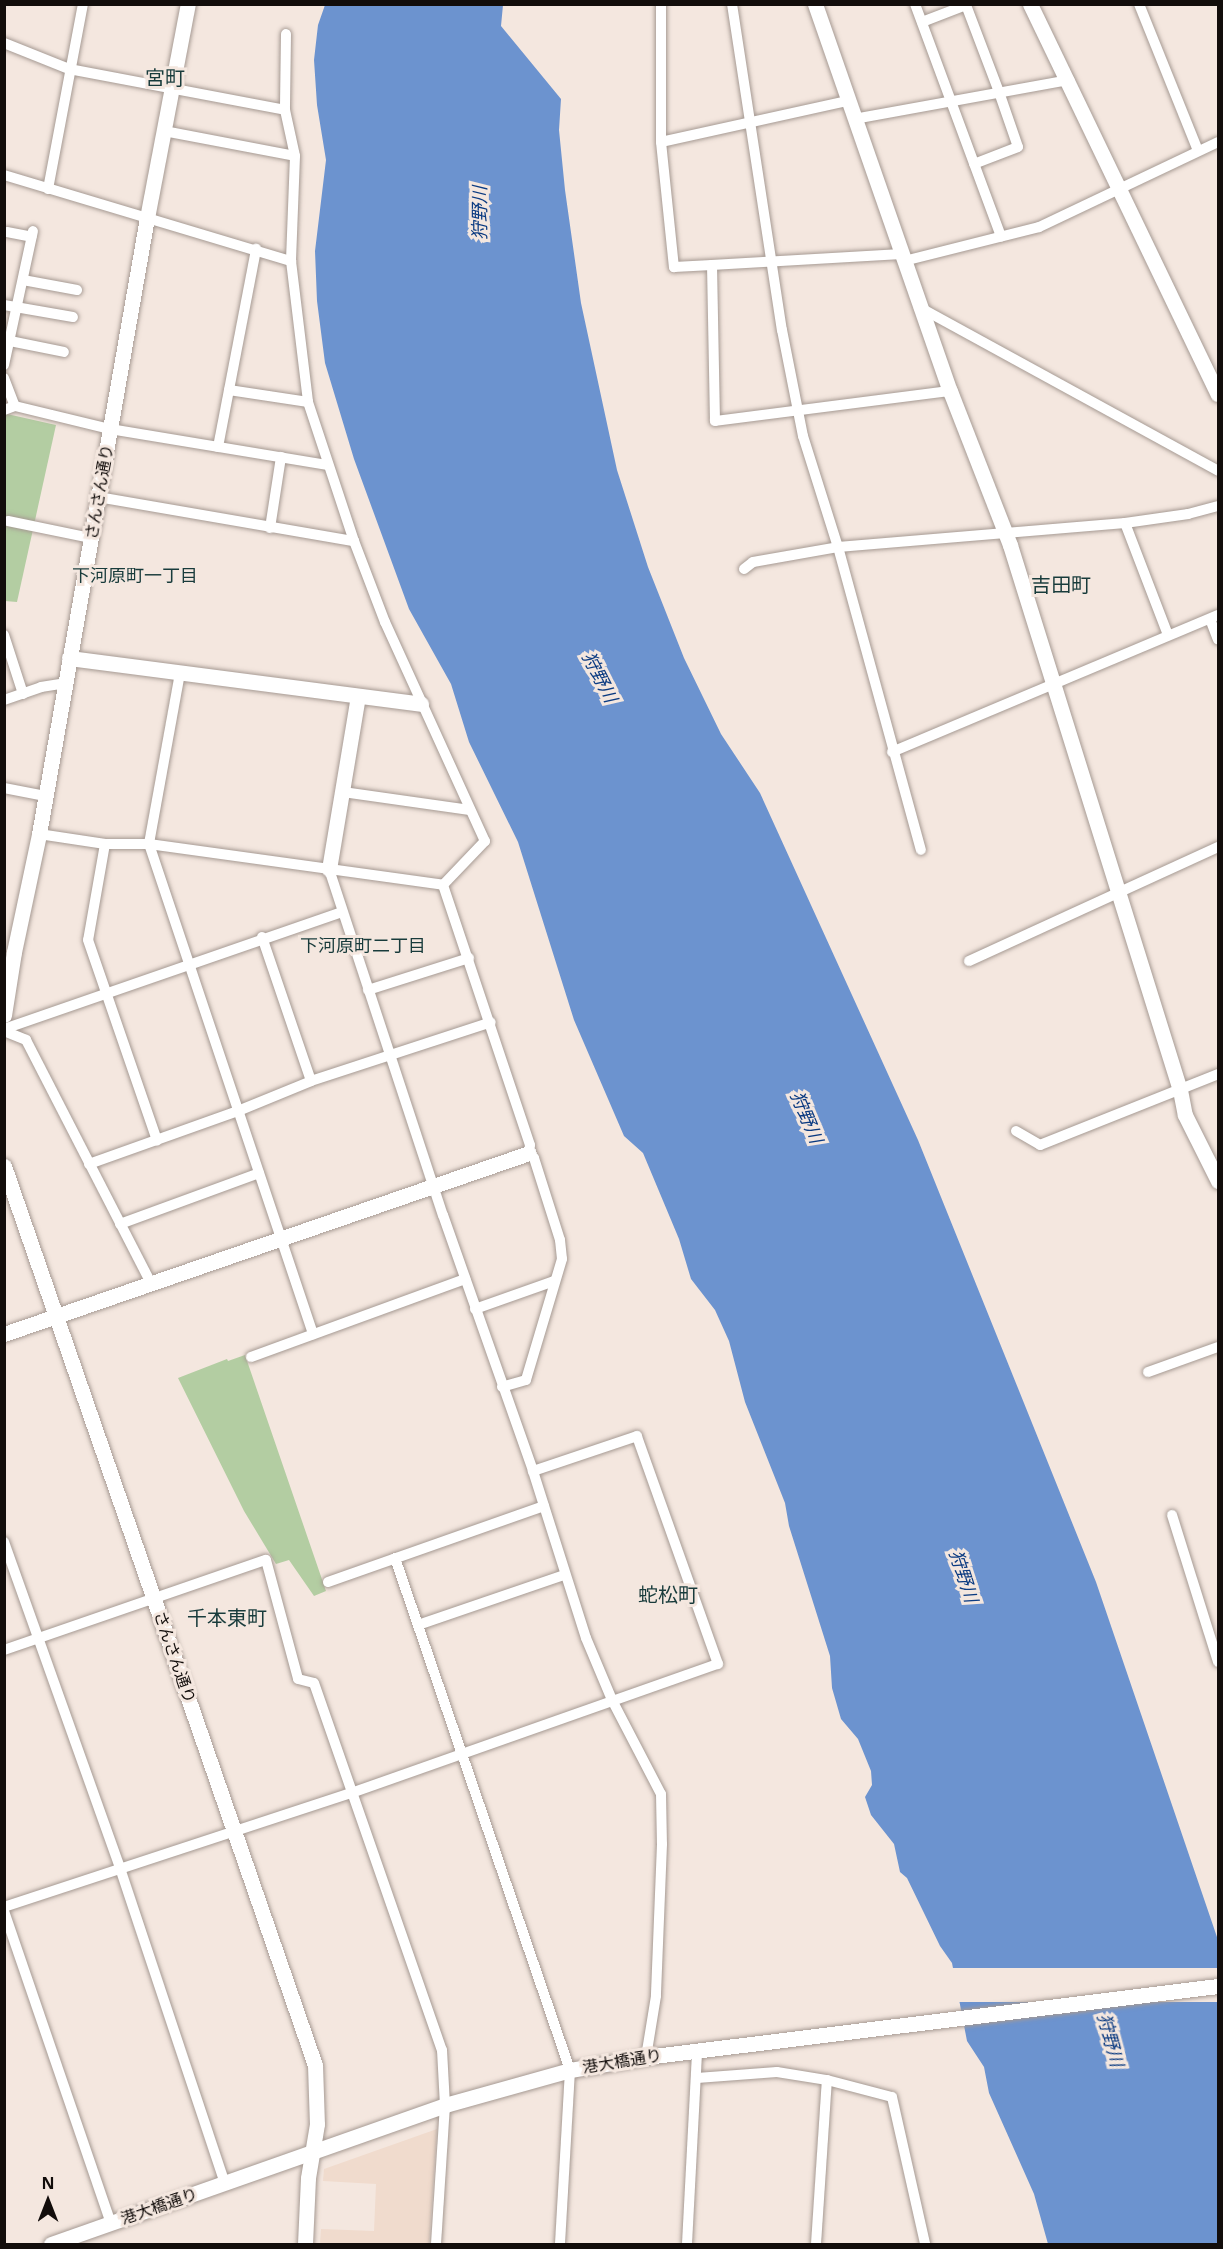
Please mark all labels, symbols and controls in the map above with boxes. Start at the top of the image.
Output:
district label: 宮町 [145,65,185,89]
water label: 狩野川 [468,186,490,240]
street label: さんさん通り [81,443,117,541]
district label: 下河原町一丁目 [72,564,198,586]
district label: 吉田町 [1031,572,1091,596]
water label: 狩野川 [578,648,622,706]
district label: 下河原町二丁目 [300,934,426,956]
water label: 狩野川 [787,1088,827,1146]
water label: 狩野川 [945,1547,983,1605]
district label: 蛇松町 [638,1582,698,1606]
district label: 千本東町 [187,1605,267,1629]
street label: さんさん通り [150,1608,200,1706]
water label: 狩野川 [1094,2011,1128,2069]
street label: 港大橋通り [581,2045,663,2077]
north arrow [18,2171,78,2231]
text: N [41,2172,55,2194]
street label: 港大橋通り [118,2184,200,2228]

